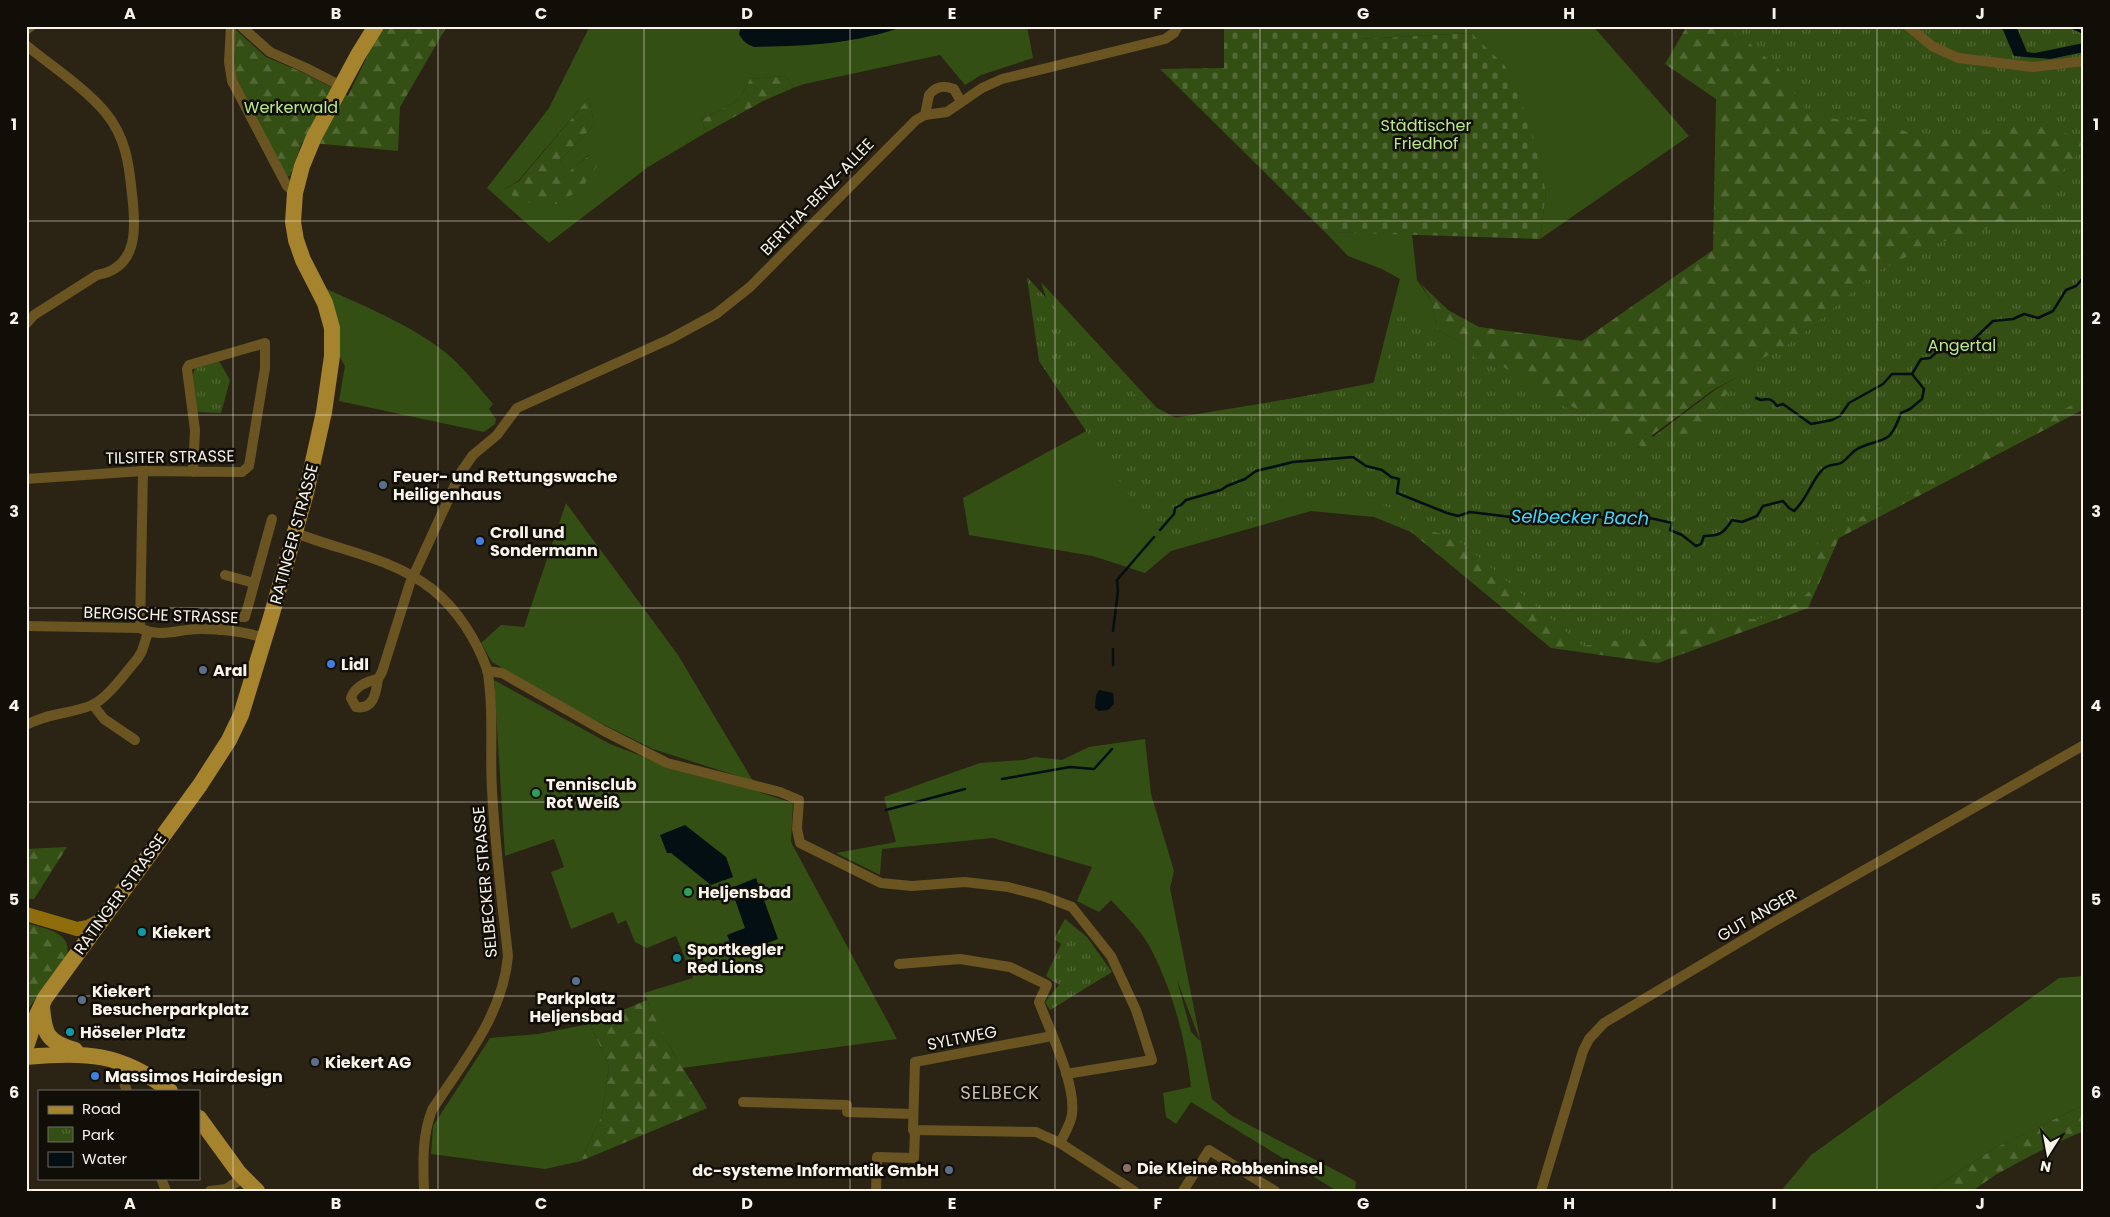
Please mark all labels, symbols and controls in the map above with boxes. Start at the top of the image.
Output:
text: A [124,2,136,25]
text: B [331,2,341,25]
text: C [535,2,547,25]
text: D [741,2,753,25]
text: E [948,2,956,25]
text: F [1154,2,1163,25]
text: G [1357,2,1369,25]
text: H [1563,2,1575,25]
text: I [1772,2,1776,25]
text: J [1975,2,1985,25]
park label: Werkerwald [244,96,338,119]
text: 1 [11,113,17,136]
text: 1 [2093,113,2099,136]
park label: Städtischer Friedhof [1381,114,1471,155]
street label: BERTHA-BENZ-ALLEE [755,133,879,261]
text: 2 [9,307,19,330]
text: 2 [2091,307,2101,330]
park label: Angertal [1928,334,1996,357]
street label: TILSITER STRASSE [105,444,235,470]
street label: RATINGER STRASSE [264,461,324,607]
place label: Feuer- und Rettungswache Heiligenhaus [393,465,617,506]
marker: Feuer- und Rettungswache Heiligenhaus [377,479,389,491]
text: 3 [9,500,19,523]
text: 3 [2091,500,2101,523]
water label: Selbecker Bach [1511,503,1649,531]
place label: Croll und Sondermann [490,521,598,562]
marker: Croll und Sondermann [474,535,486,547]
street label: BERGISCHE STRASSE [83,601,239,629]
place label: Lidl [341,653,369,676]
marker: Lidl [325,658,337,670]
place label: Aral [213,659,247,682]
marker: Aral [197,664,209,676]
text: 4 [9,694,20,717]
text: 4 [2091,694,2102,717]
place label: Tennisclub Rot Weiß [546,773,637,814]
marker: Tennisclub Rot Weiß [530,787,542,799]
street label: SELBECKER STRASSE [467,805,503,959]
street label: RATINGER STRASSE [68,829,172,959]
place label: Heljensbad [698,881,791,904]
street label: GUT ANGER [1713,883,1801,947]
marker: Heljensbad [682,886,694,898]
text: 5 [9,888,19,911]
text: 5 [2091,888,2101,911]
place label: Kiekert [152,921,211,944]
marker: Kiekert [136,926,148,938]
place label: Sportkegler Red Lions [687,938,783,979]
marker: Sportkegler Red Lions [671,952,683,964]
marker: Parkplatz Heljensbad [570,975,582,987]
place label: Kiekert Besucherparkplatz [92,980,249,1021]
place label: Parkplatz Heljensbad [529,987,623,1028]
marker: Kiekert Besucherparkplatz [76,994,88,1006]
street label: SYLTWEG [925,1020,999,1056]
place label: Höseler Platz [80,1021,186,1044]
marker: Höseler Platz [64,1026,76,1038]
place label: Kiekert AG [325,1051,411,1074]
marker: Kiekert AG [309,1056,321,1068]
place label: Massimos Hairdesign [105,1065,283,1088]
marker: Massimos Hairdesign [89,1070,101,1082]
district label: SELBECK [960,1080,1040,1105]
text: 6 [9,1081,19,1104]
text: 6 [2091,1081,2101,1104]
legend [38,1090,200,1180]
text: Road [82,1098,121,1119]
text: Park [82,1124,114,1145]
north arrow [2022,1130,2072,1180]
text: Water [82,1148,128,1169]
text: N [2038,1156,2053,1178]
place label: Die Kleine Robbeninsel [1137,1157,1323,1180]
place label: dc-systeme Informatik GmbH [692,1159,939,1182]
marker: Die Kleine Robbeninsel [1121,1162,1133,1174]
marker: dc-systeme Informatik GmbH [943,1164,955,1176]
text: A [124,1192,136,1215]
text: B [331,1192,341,1215]
text: C [535,1192,547,1215]
text: D [741,1192,753,1215]
text: E [948,1192,956,1215]
text: F [1154,1192,1163,1215]
text: G [1357,1192,1369,1215]
text: H [1563,1192,1575,1215]
text: I [1772,1192,1776,1215]
text: J [1975,1192,1985,1215]

